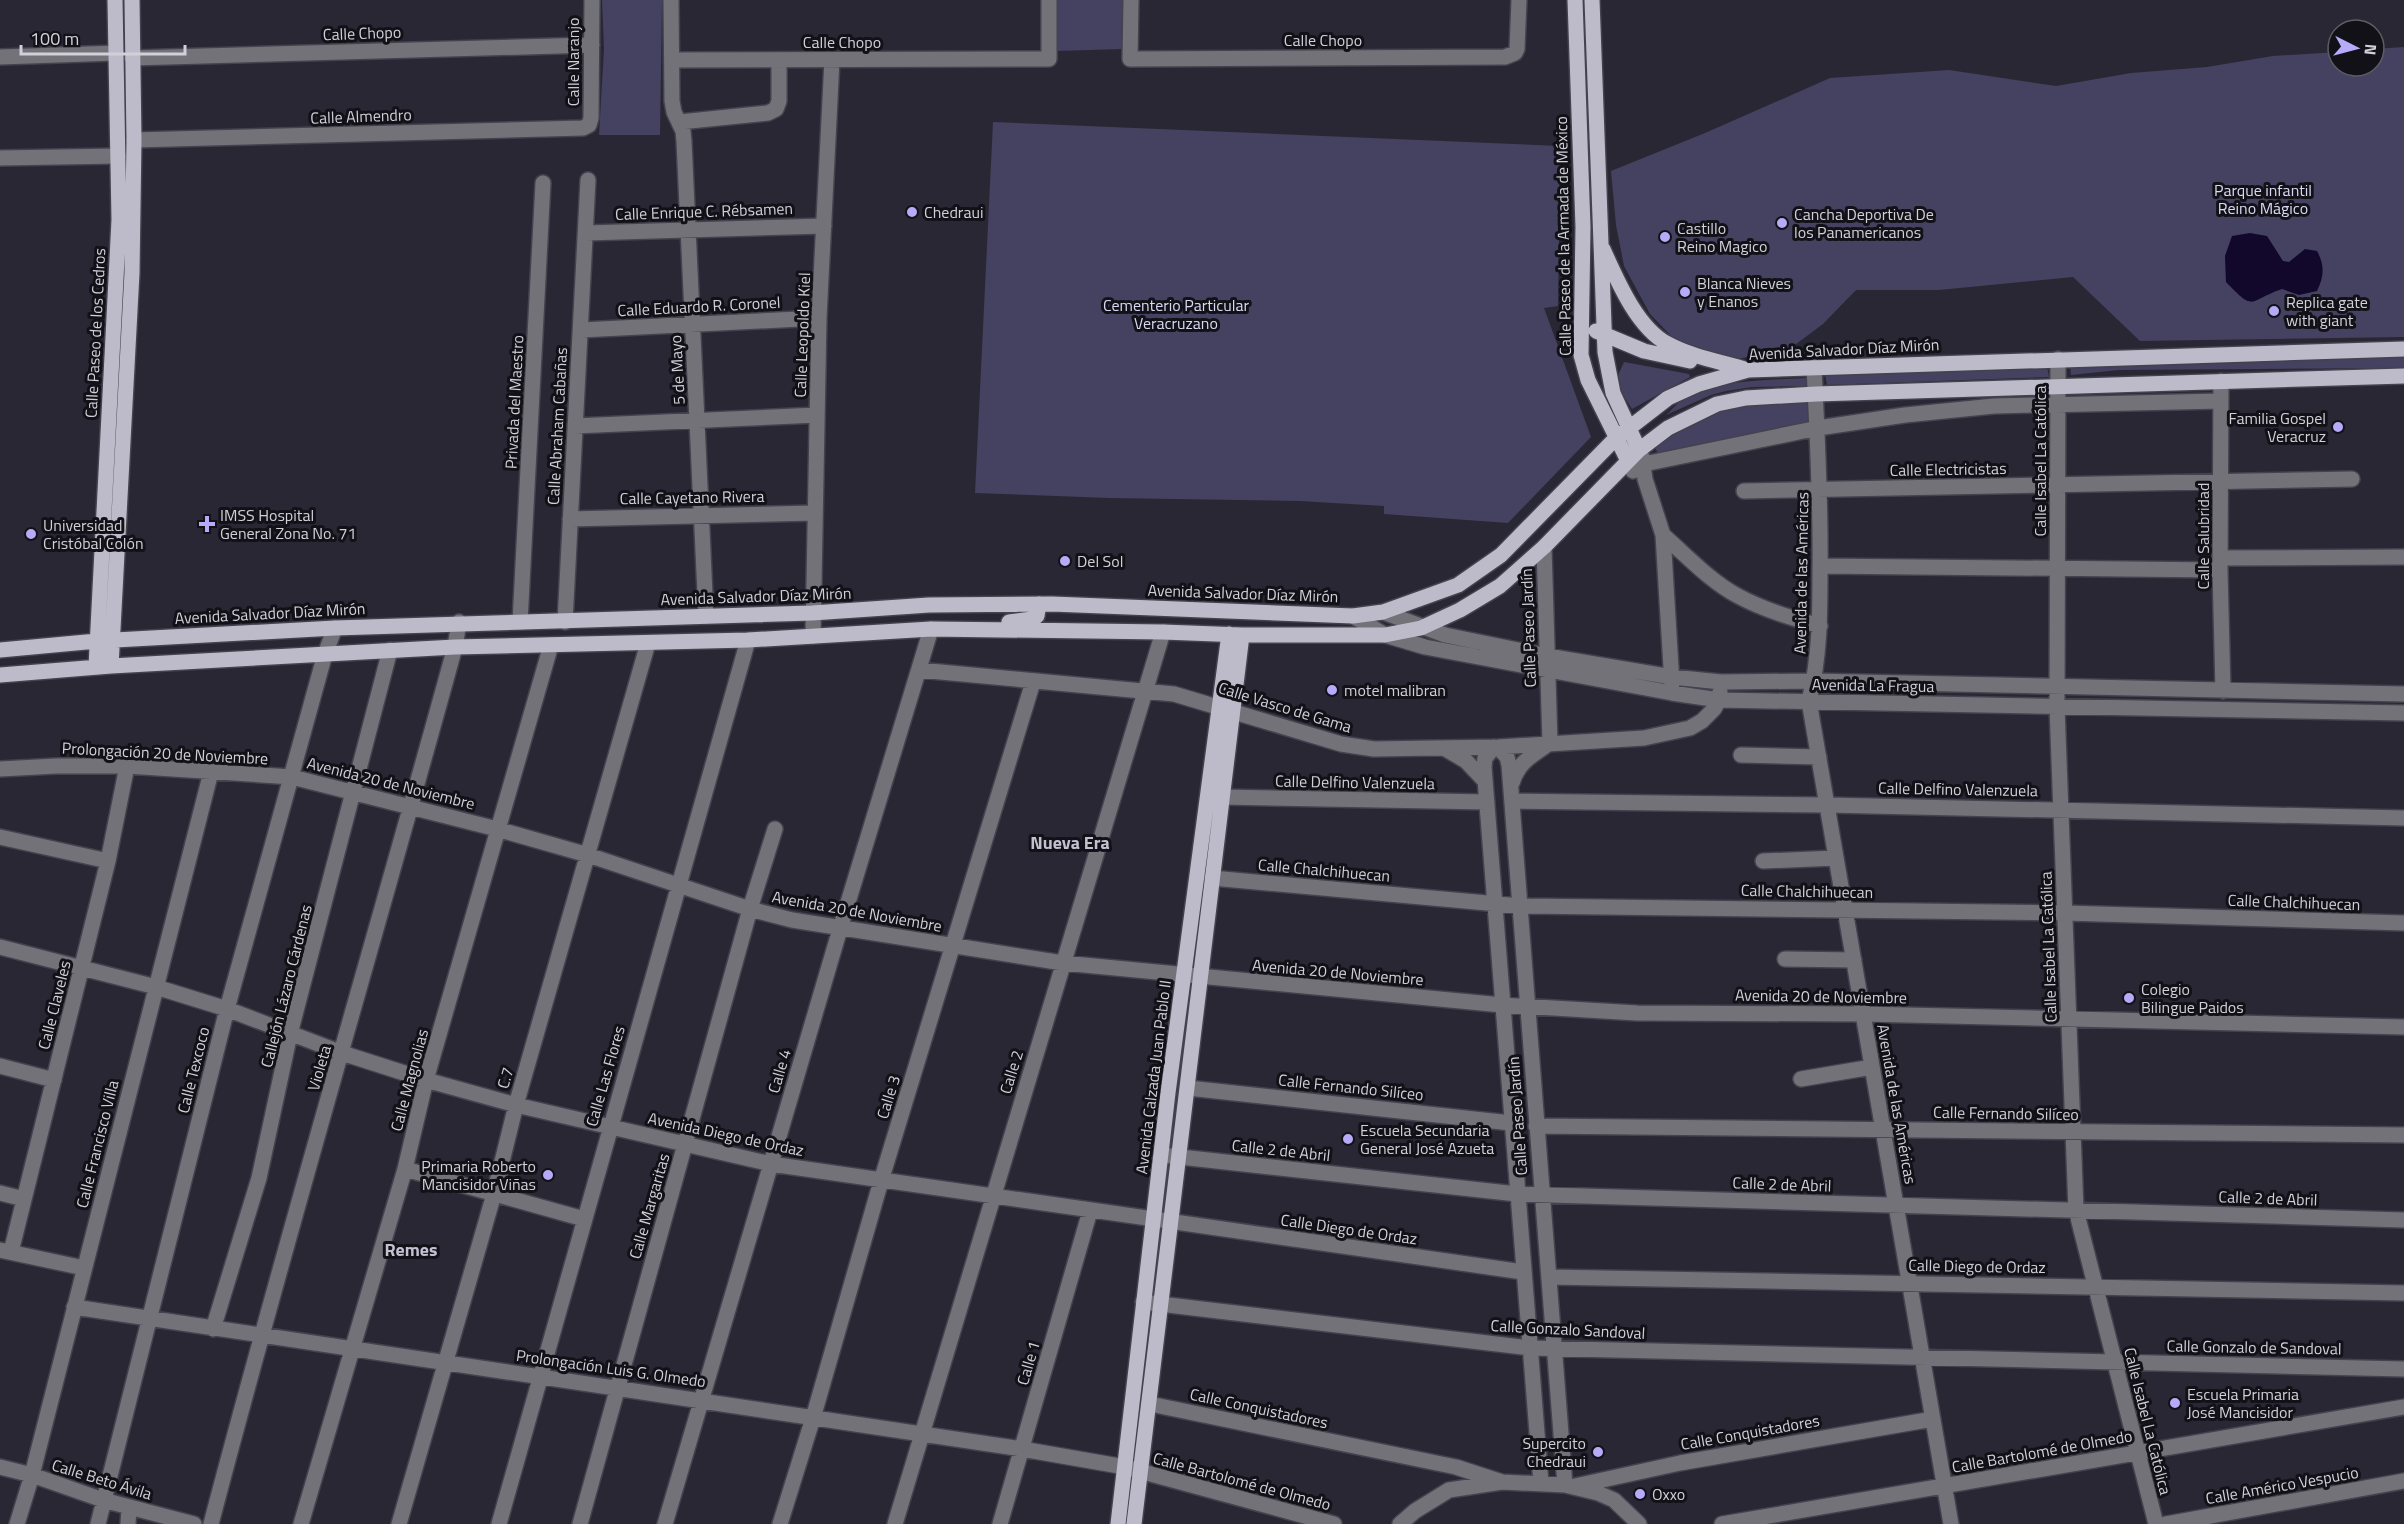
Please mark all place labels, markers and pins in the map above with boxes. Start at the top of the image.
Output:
place label: Chedraui [924,200,983,224]
place label: Cancha Deportiva De los Panamericanos [1794,202,1934,244]
marker: Chedraui [905,205,919,219]
place label: Castillo Reino Magico [1677,216,1767,258]
marker: Cancha Deportiva De los Panamericanos [1775,216,1789,230]
marker: Castillo Reino Magico [1658,230,1672,244]
place label: Blanca Nieves y Enanos [1697,271,1791,313]
marker: Blanca Nieves y Enanos [1678,285,1692,299]
place label: Replica gate with giant [2286,290,2368,332]
marker: Replica gate with giant [2267,304,2281,318]
place label: Familia Gospel Veracruz [2229,406,2326,448]
marker: Familia Gospel Veracruz [2331,420,2345,434]
place label: IMSS Hospital General Zona No. 71 [220,503,356,545]
place label: Universidad Cristóbal Colón [43,513,144,555]
marker: IMSS Hospital General Zona No. 71 [198,515,216,533]
marker: Universidad Cristóbal Colón [24,527,38,541]
place label: Del Sol [1077,549,1123,573]
marker: Del Sol [1058,554,1072,568]
place label: motel malibran [1344,678,1446,702]
marker: motel malibran [1325,683,1339,697]
place label: Colegio Bilingue Paidos [2141,977,2244,1019]
marker: Colegio Bilingue Paidos [2122,991,2136,1005]
place label: Escuela Secundaria General José Azueta [1360,1118,1494,1160]
marker: Escuela Secundaria General José Azueta [1341,1132,1355,1146]
place label: Primaria Roberto Mancisidor Viñas [421,1154,536,1196]
marker: Primaria Roberto Mancisidor Viñas [541,1168,555,1182]
place label: Escuela Primaria José Mancisidor [2187,1382,2299,1424]
marker: Escuela Primaria José Mancisidor [2168,1396,2182,1410]
place label: Supercito Chedraui [1522,1431,1586,1473]
marker: Supercito Chedraui [1591,1445,1605,1459]
place label: Oxxo [1652,1482,1685,1506]
marker: Oxxo [1633,1487,1647,1501]

